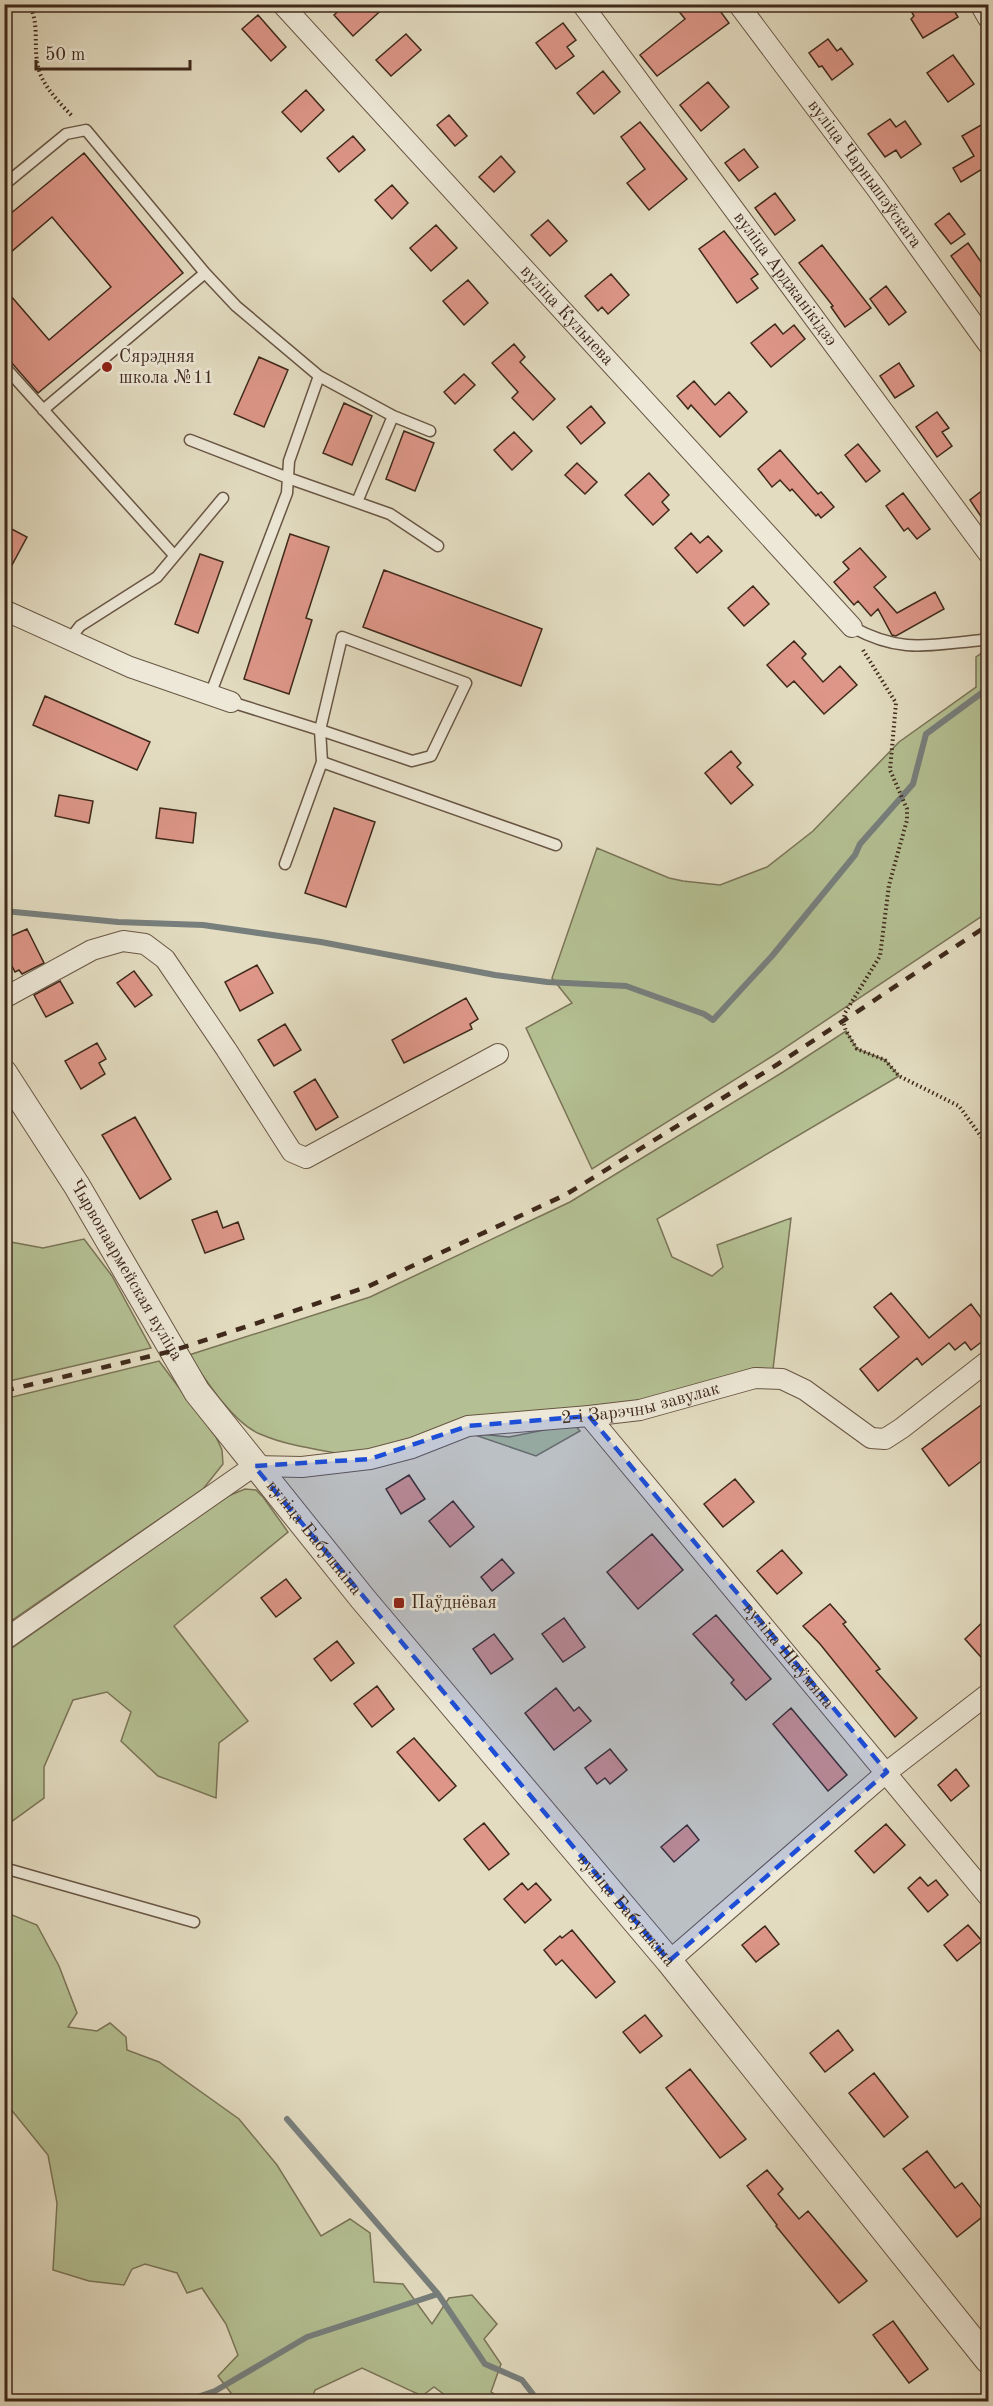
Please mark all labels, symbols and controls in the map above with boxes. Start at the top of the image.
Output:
scale bar [36,33,190,71]
text: 50 m [45,46,85,64]
street label: вуліца Чарнышэўскага [804,96,925,252]
street label: вуліца Арджанікідзэ [730,209,841,349]
street label: вуліца Кульнева [517,262,617,369]
place label: Сярэдняя школа №11 [119,348,214,387]
marker: Сярэдняя школа №11 [100,360,114,374]
street label: Чырвонаармейская вуліца [66,1176,186,1364]
street label: 2-і Зарэчны завулак [561,1379,722,1427]
street label: вуліца Бабушкіна [263,1477,365,1599]
place label: Паўднёвая [411,1594,497,1612]
marker: Паўднёвая [392,1596,406,1610]
street label: вуліца Шаўмяна [739,1600,838,1712]
street label: вуліца Бабушкіна [574,1851,679,1970]

